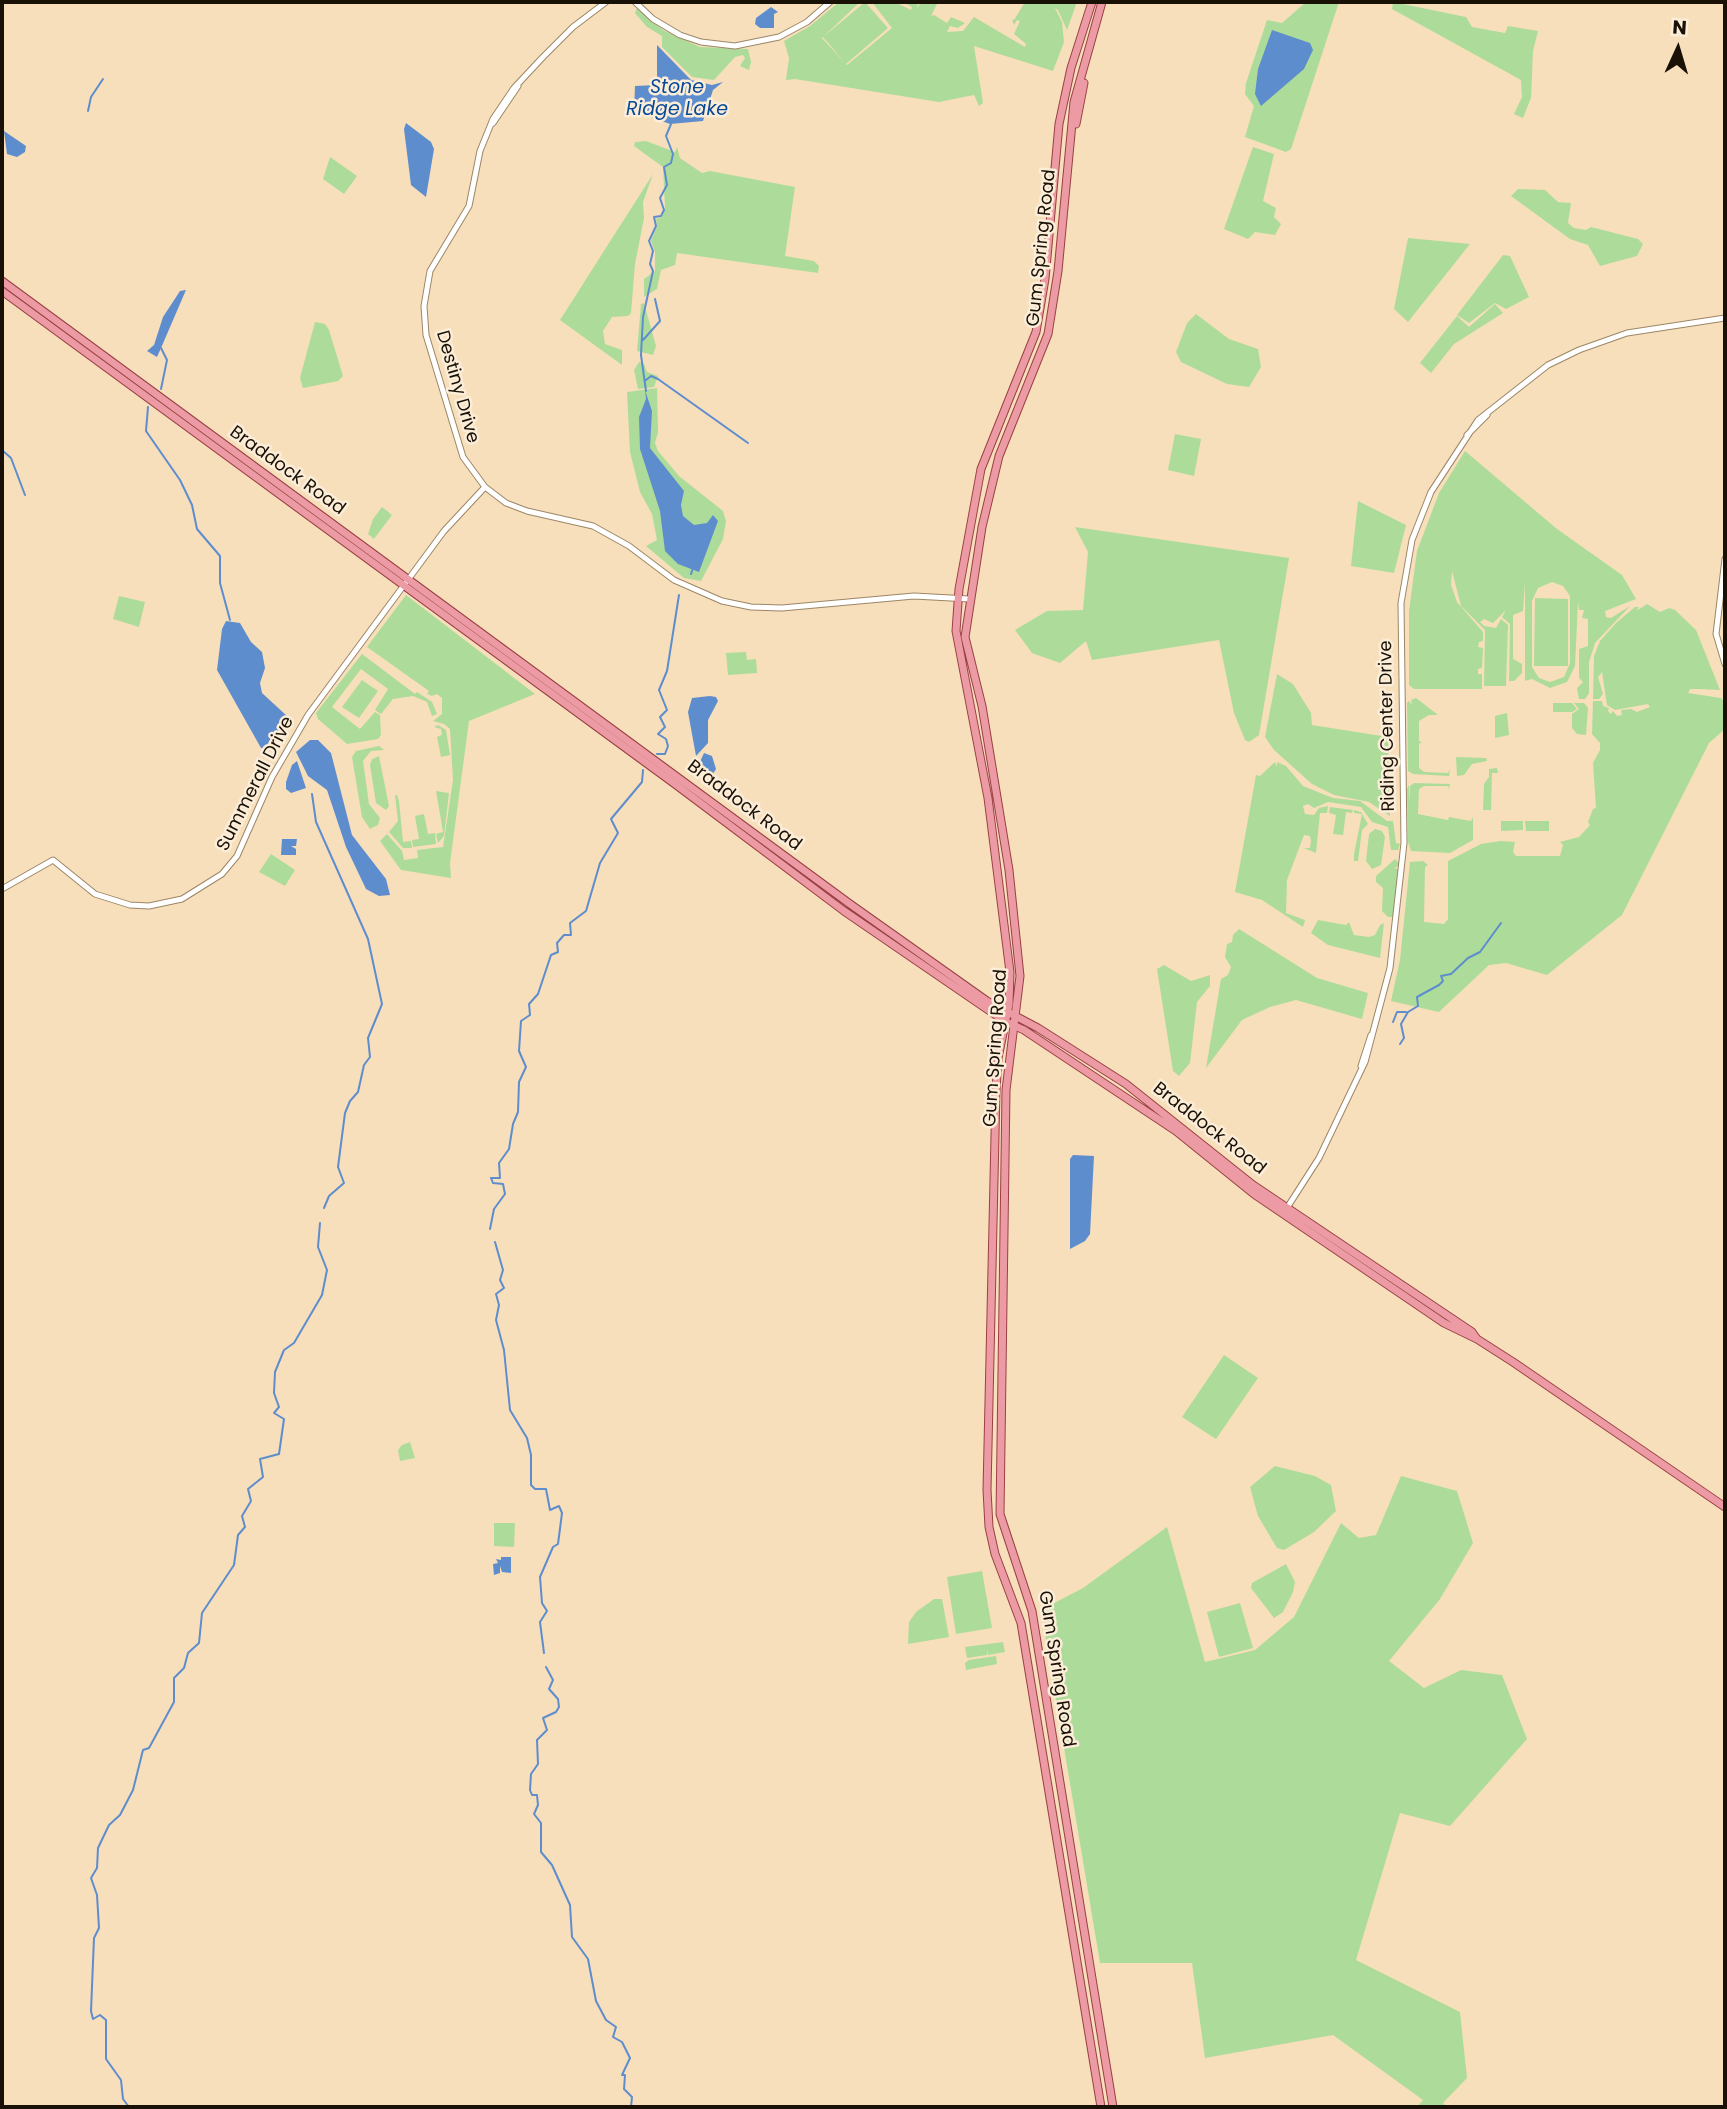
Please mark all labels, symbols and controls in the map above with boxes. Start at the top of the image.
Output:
north arrow [1643,14,1713,84]
text: N [1671,14,1688,42]
water label: Stone Ridge Lake [626,77,728,121]
street label: Gum Spring Road [1023,168,1061,328]
street label: Destiny Drive [431,328,483,446]
street label: Braddock Road [225,422,349,520]
street label: Riding Center Drive [1376,640,1400,812]
street label: Summerall Drive [213,713,299,855]
street label: Braddock Road [683,756,805,856]
street label: Gum Spring Road [980,968,1012,1128]
street label: Braddock Road [1148,1078,1270,1180]
street label: Gum Spring Road [1033,1589,1079,1749]

